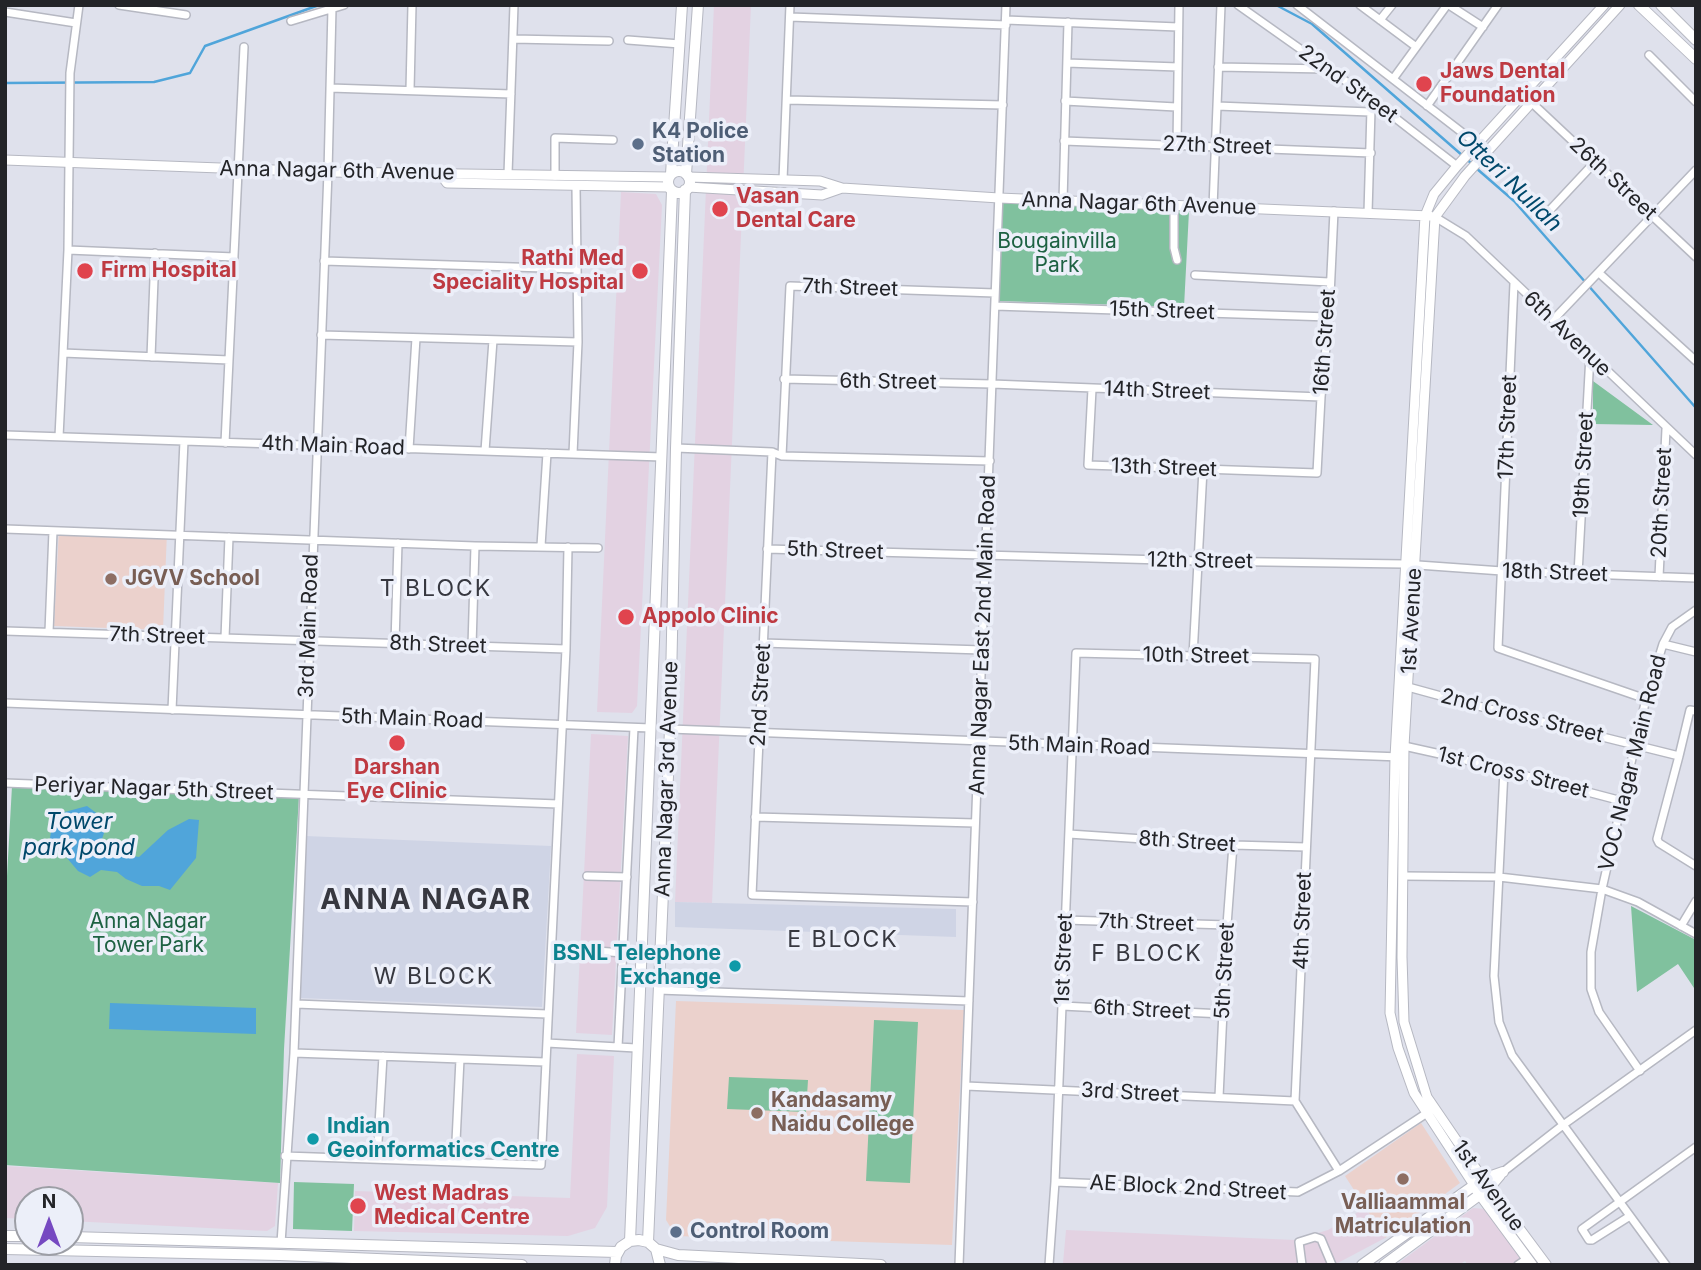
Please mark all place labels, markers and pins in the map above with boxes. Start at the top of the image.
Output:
place label: Jaws Dental Foundation [1440,59,1565,109]
marker: Jaws Dental Foundation [1414,74,1434,94]
place label: K4 Police Station [652,119,749,169]
marker: K4 Police Station [630,136,646,152]
place label: Vasan Dental Care [736,184,856,234]
marker: Vasan Dental Care [710,199,730,219]
place label: Rathi Med Speciality Hospital [432,246,624,296]
place label: Firm Hospital [101,258,237,284]
marker: Firm Hospital [75,261,95,281]
marker: Rathi Med Speciality Hospital [630,261,650,281]
place label: JGVV School [125,566,260,592]
marker: JGVV School [103,571,119,587]
place label: Appolo Clinic [642,604,779,630]
marker: Appolo Clinic [616,607,636,627]
marker: Darshan Eye Clinic [387,733,407,753]
place label: Darshan Eye Clinic [347,755,447,805]
place label: BSNL Telephone Exchange [553,941,721,991]
marker: BSNL Telephone Exchange [727,958,743,974]
place label: Kandasamy Naidu College [771,1088,914,1138]
marker: Kandasamy Naidu College [749,1105,765,1121]
place label: Indian Geoinformatics Centre [327,1114,560,1164]
marker: Indian Geoinformatics Centre [305,1131,321,1147]
marker: Valliaammal Matriculation [1395,1171,1411,1187]
place label: West Madras Medical Centre [374,1181,530,1231]
place label: Valliaammal Matriculation [1335,1190,1471,1240]
marker: West Madras Medical Centre [348,1196,368,1216]
place label: Control Room [690,1219,829,1245]
marker: Control Room [668,1224,684,1240]

